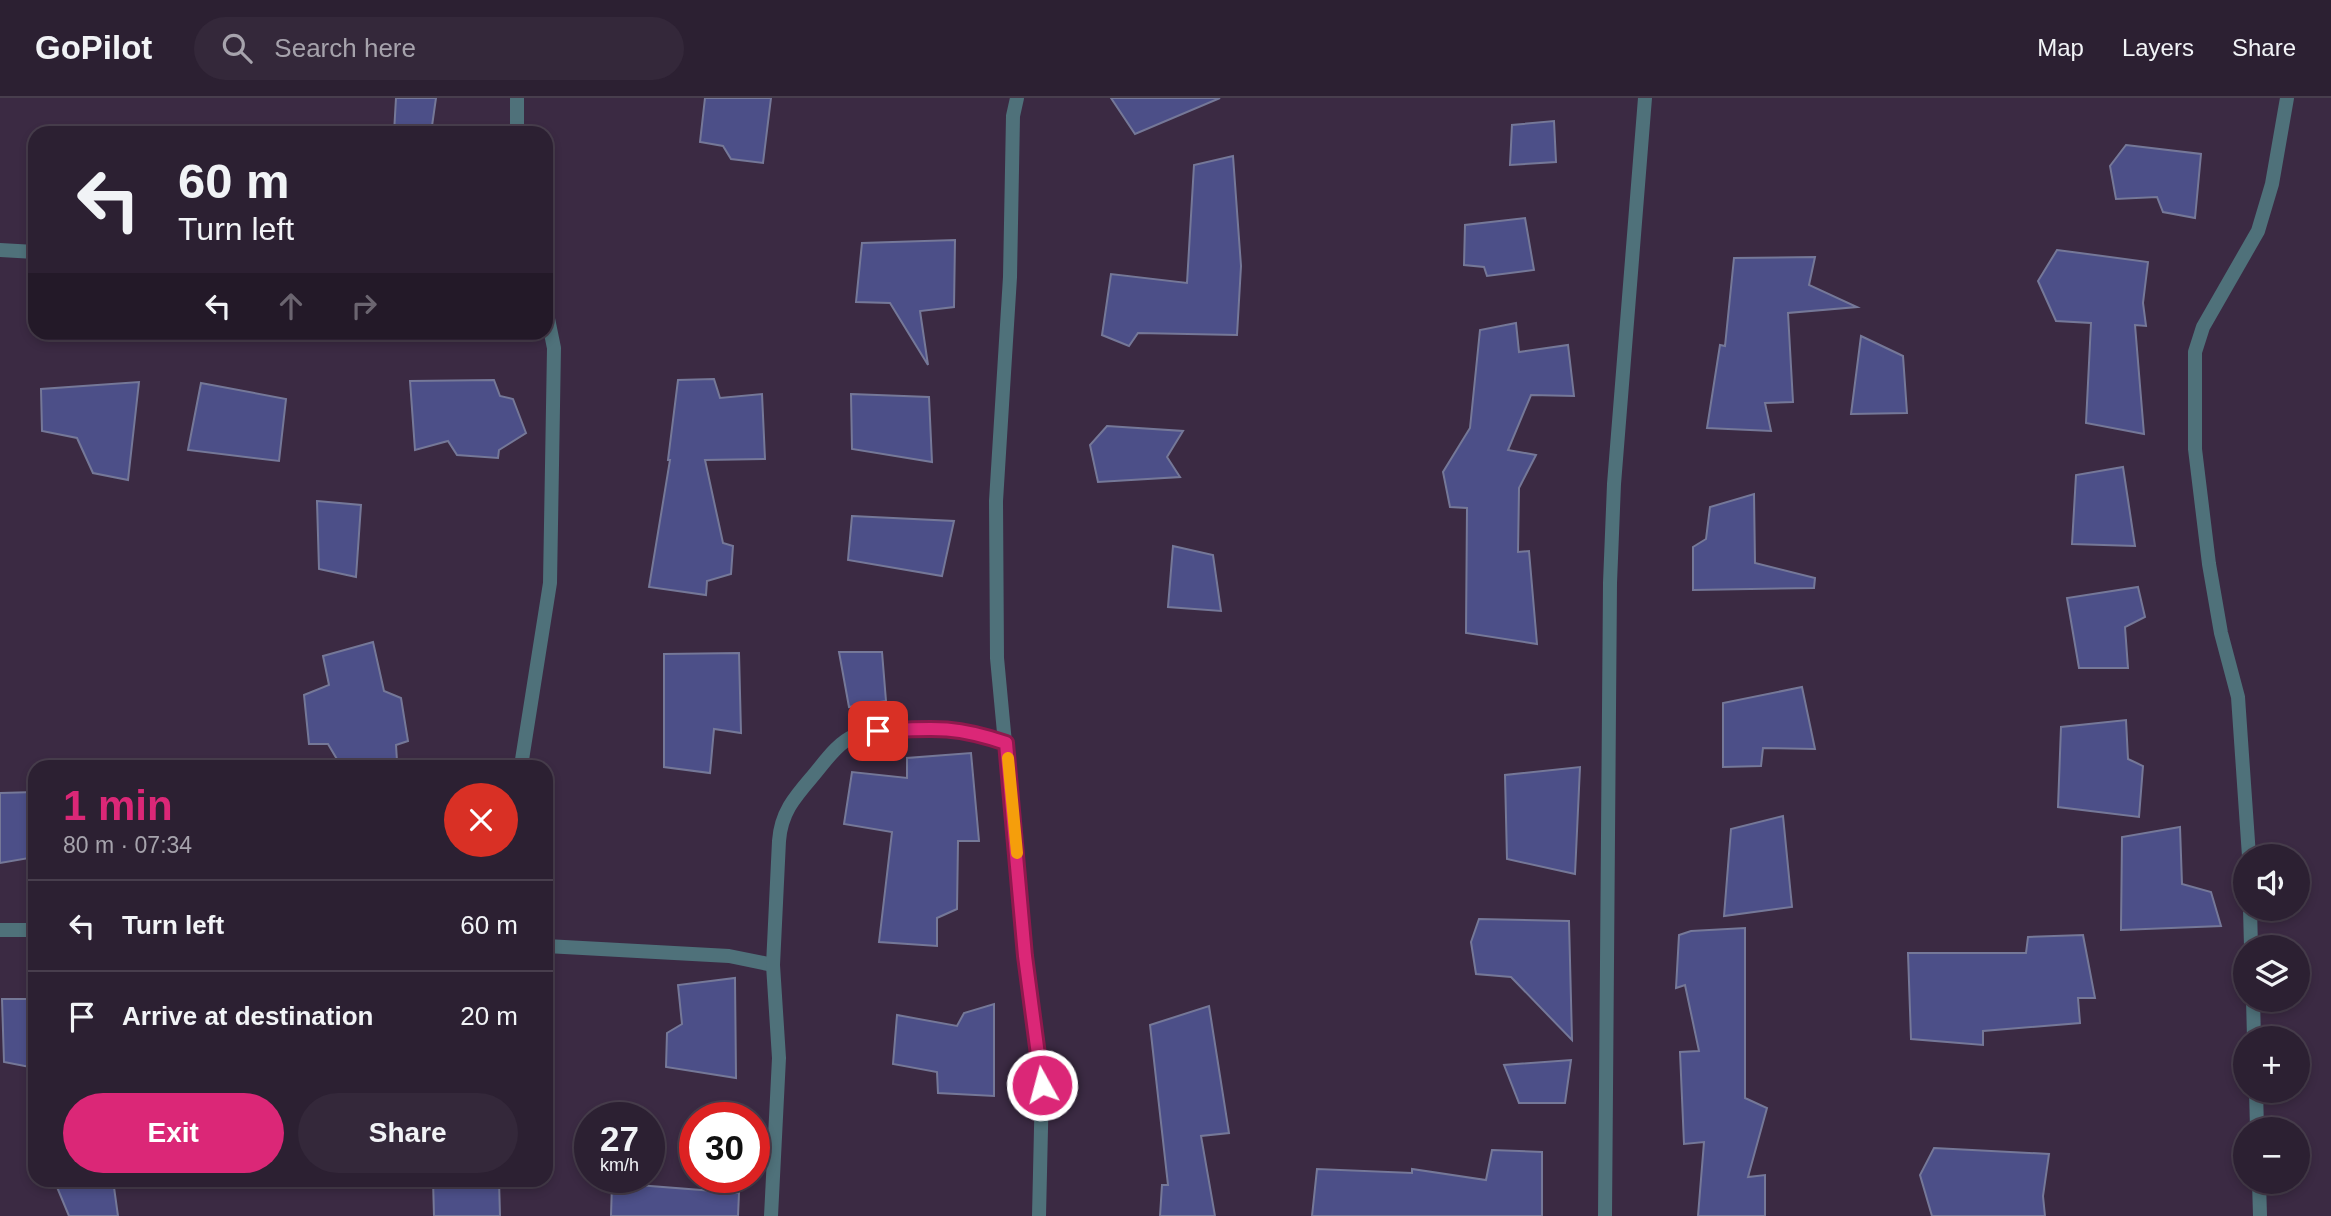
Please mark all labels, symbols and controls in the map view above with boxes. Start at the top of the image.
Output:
search box [194,17,684,80]
text: GoPilot [35,29,152,66]
icon: search [218,29,256,67]
text: Search here [274,33,416,63]
text: Map [2037,34,2084,61]
text: Layers [2122,34,2194,61]
text: Share [2232,34,2296,61]
icon: left [63,154,154,245]
text: 60 m [178,154,290,208]
text: Turn left [178,211,294,247]
icon: left [199,287,237,325]
icon: ahead [272,287,310,325]
icon: right [345,287,383,325]
pin [848,701,908,761]
icon: arrive [859,712,897,750]
text: 1 min [63,782,173,829]
button: close [444,783,518,857]
text: 80 m · 07:34 [63,832,192,858]
map controls [2233,844,2310,1194]
button: sound [2233,844,2310,921]
icon: left [63,907,101,945]
text: Turn left [122,910,224,940]
text: 60 m [460,910,518,940]
button: layers [2233,935,2310,1012]
icon: arrive [63,998,101,1036]
text: Arrive at destination [122,1001,373,1031]
text: 20 m [460,1001,518,1031]
button: + [2233,1026,2310,1103]
position arrow [1005,1048,1079,1122]
button: Exit [63,1093,284,1173]
button: Share [298,1093,518,1173]
speed limit sign: 30 [679,1102,770,1193]
button: − [2233,1117,2310,1194]
text: 27 [600,1119,639,1158]
text: km/h [600,1155,639,1175]

